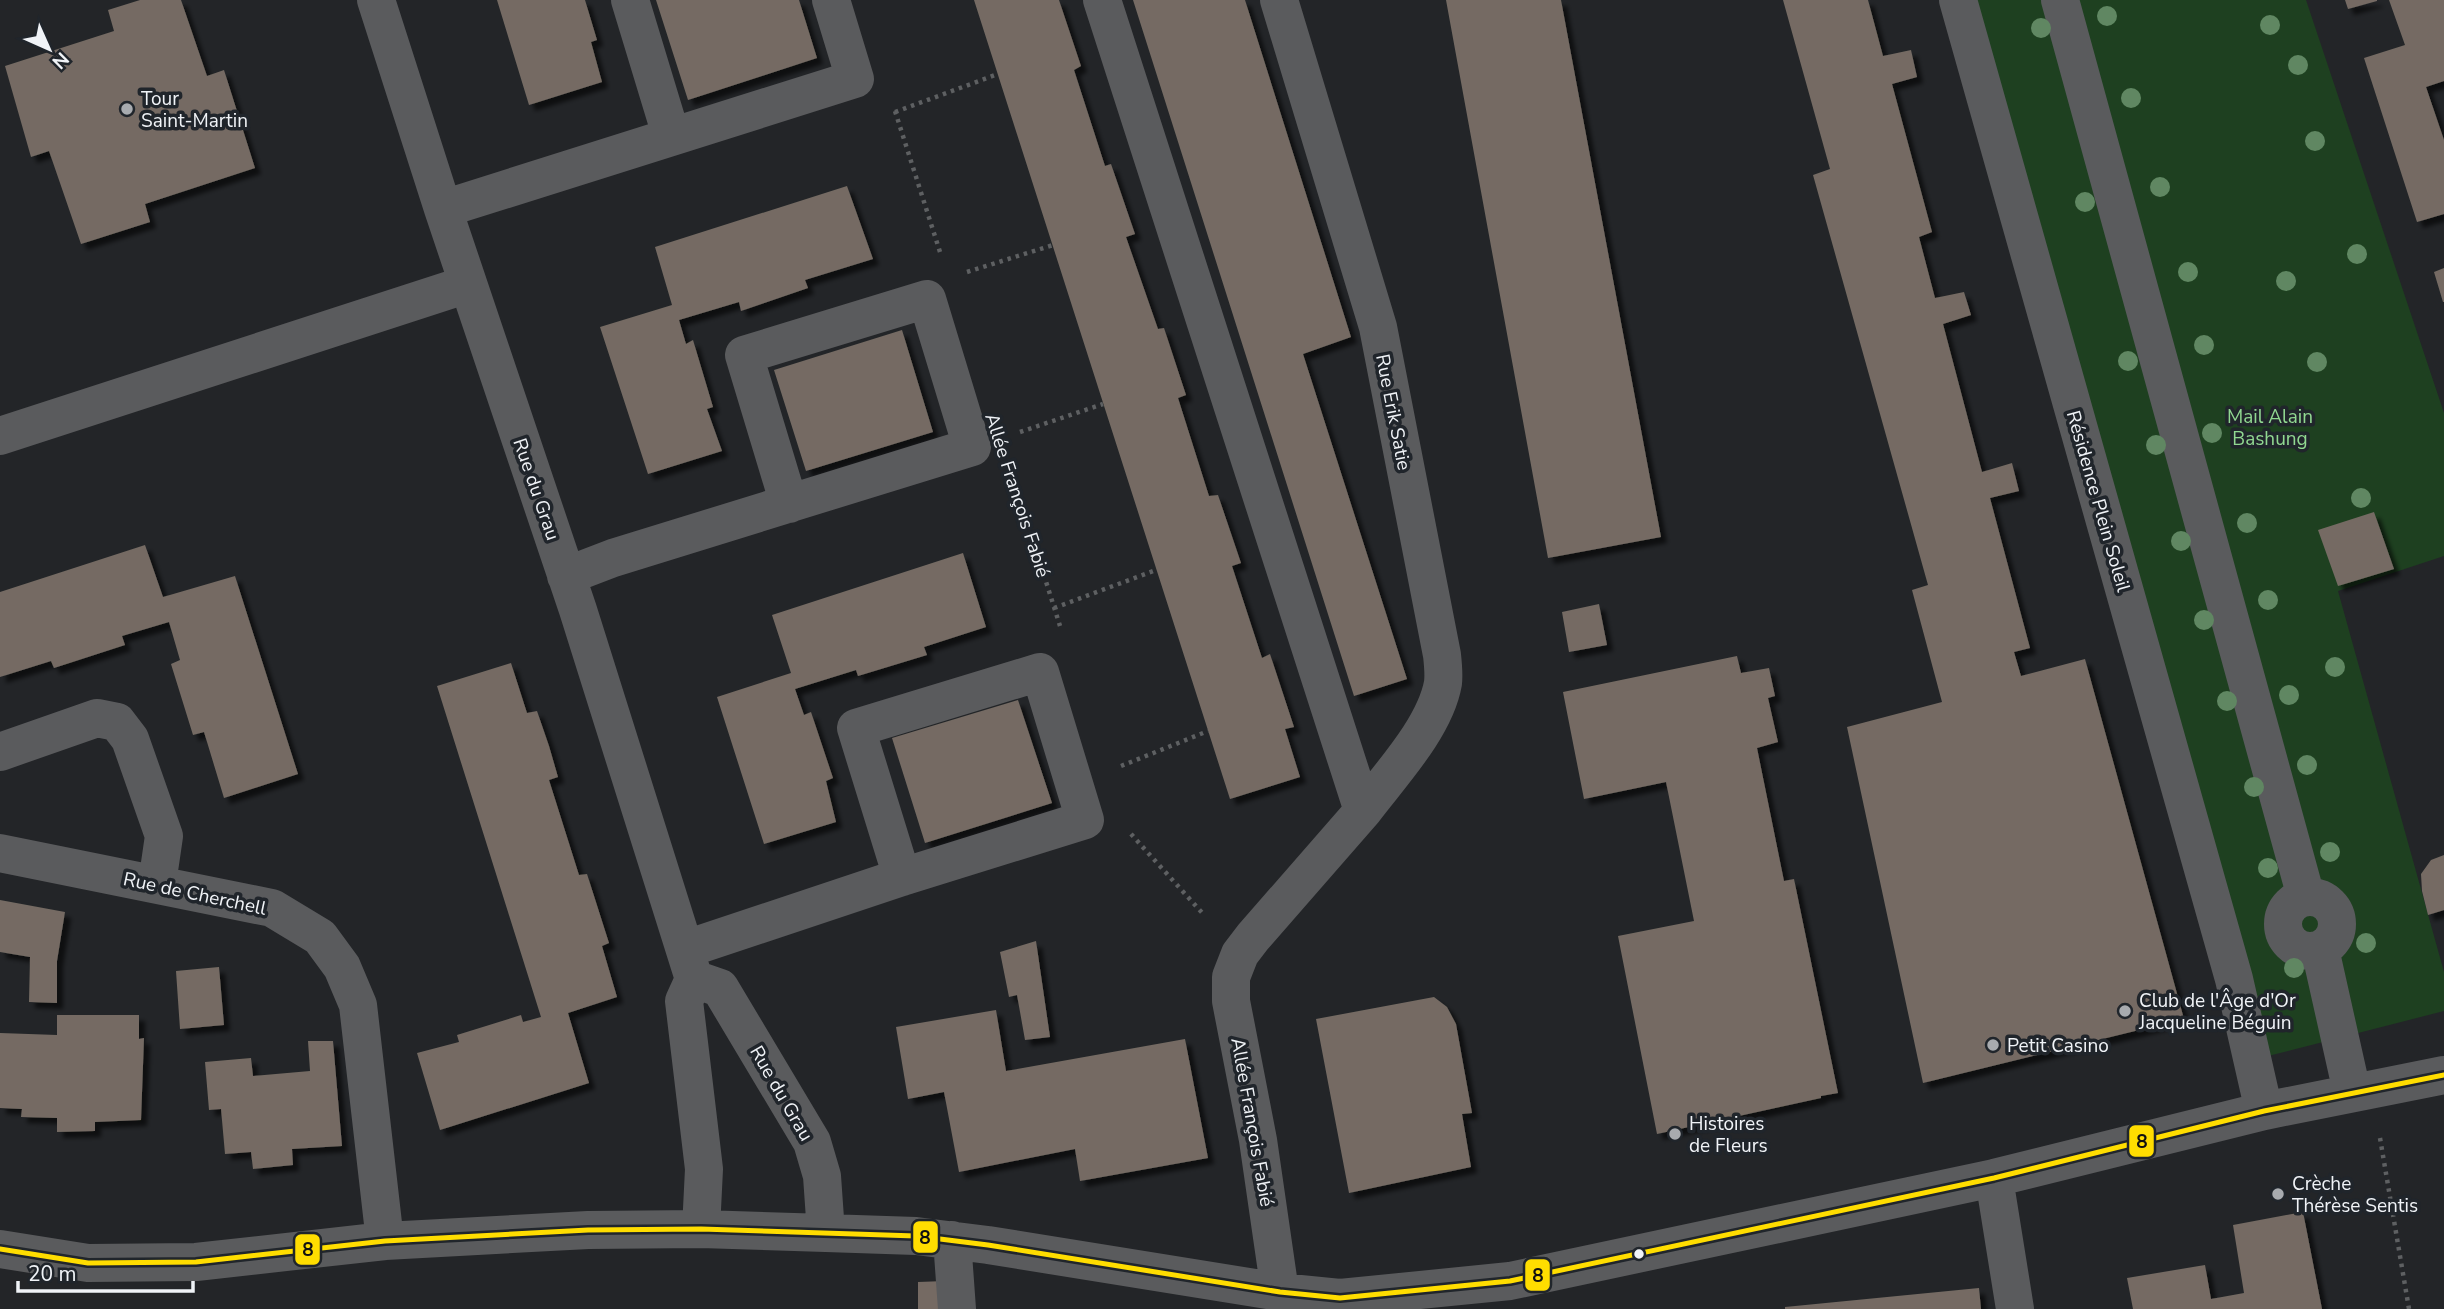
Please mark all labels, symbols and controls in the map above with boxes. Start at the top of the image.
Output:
north arrow [14,14,84,84]
text: N [46,46,75,75]
place label: Tour Saint-Martin [141,86,248,134]
marker: Tour Saint-Martin [119,101,135,117]
street label: Rue Erik Satie [1369,352,1417,473]
park label: Mail Alain Bashung [2227,404,2313,452]
street label: Résidence Plein Soleil [2060,408,2136,595]
street label: Allée François Fabié [978,410,1056,581]
street label: Rue du Grau [506,435,566,544]
street label: Rue de Cherchell [121,866,269,922]
place label: Club de l'Âge d'Or Jacqueline Béguin [2138,988,2296,1036]
marker: Club de l'Âge d'Or Jacqueline Béguin [2117,1003,2133,1019]
place label: Petit Casino [2007,1033,2109,1059]
street label: Allée François Fabié [1224,1036,1280,1209]
marker: Petit Casino [1985,1037,2001,1053]
street label: Rue du Grau [743,1041,819,1146]
place label: Histoires de Fleurs [1689,1111,1768,1159]
line badge: 8 [2128,1124,2155,1158]
marker: Histoires de Fleurs [1667,1126,1683,1142]
text: 8 [2136,1129,2148,1155]
place label: Crèche Thérèse Sentis [2292,1171,2418,1219]
marker: Crèche Thérèse Sentis [2270,1186,2286,1202]
line badge: 8 [912,1220,939,1254]
text: 8 [919,1225,931,1251]
line badge: 8 [294,1233,321,1266]
text: 8 [302,1237,314,1263]
unlabelled marker [1632,1247,1646,1261]
scale bar [18,1250,192,1294]
line badge: 8 [1524,1258,1551,1292]
text: 20 m [28,1260,77,1288]
text: 8 [1532,1263,1544,1289]

